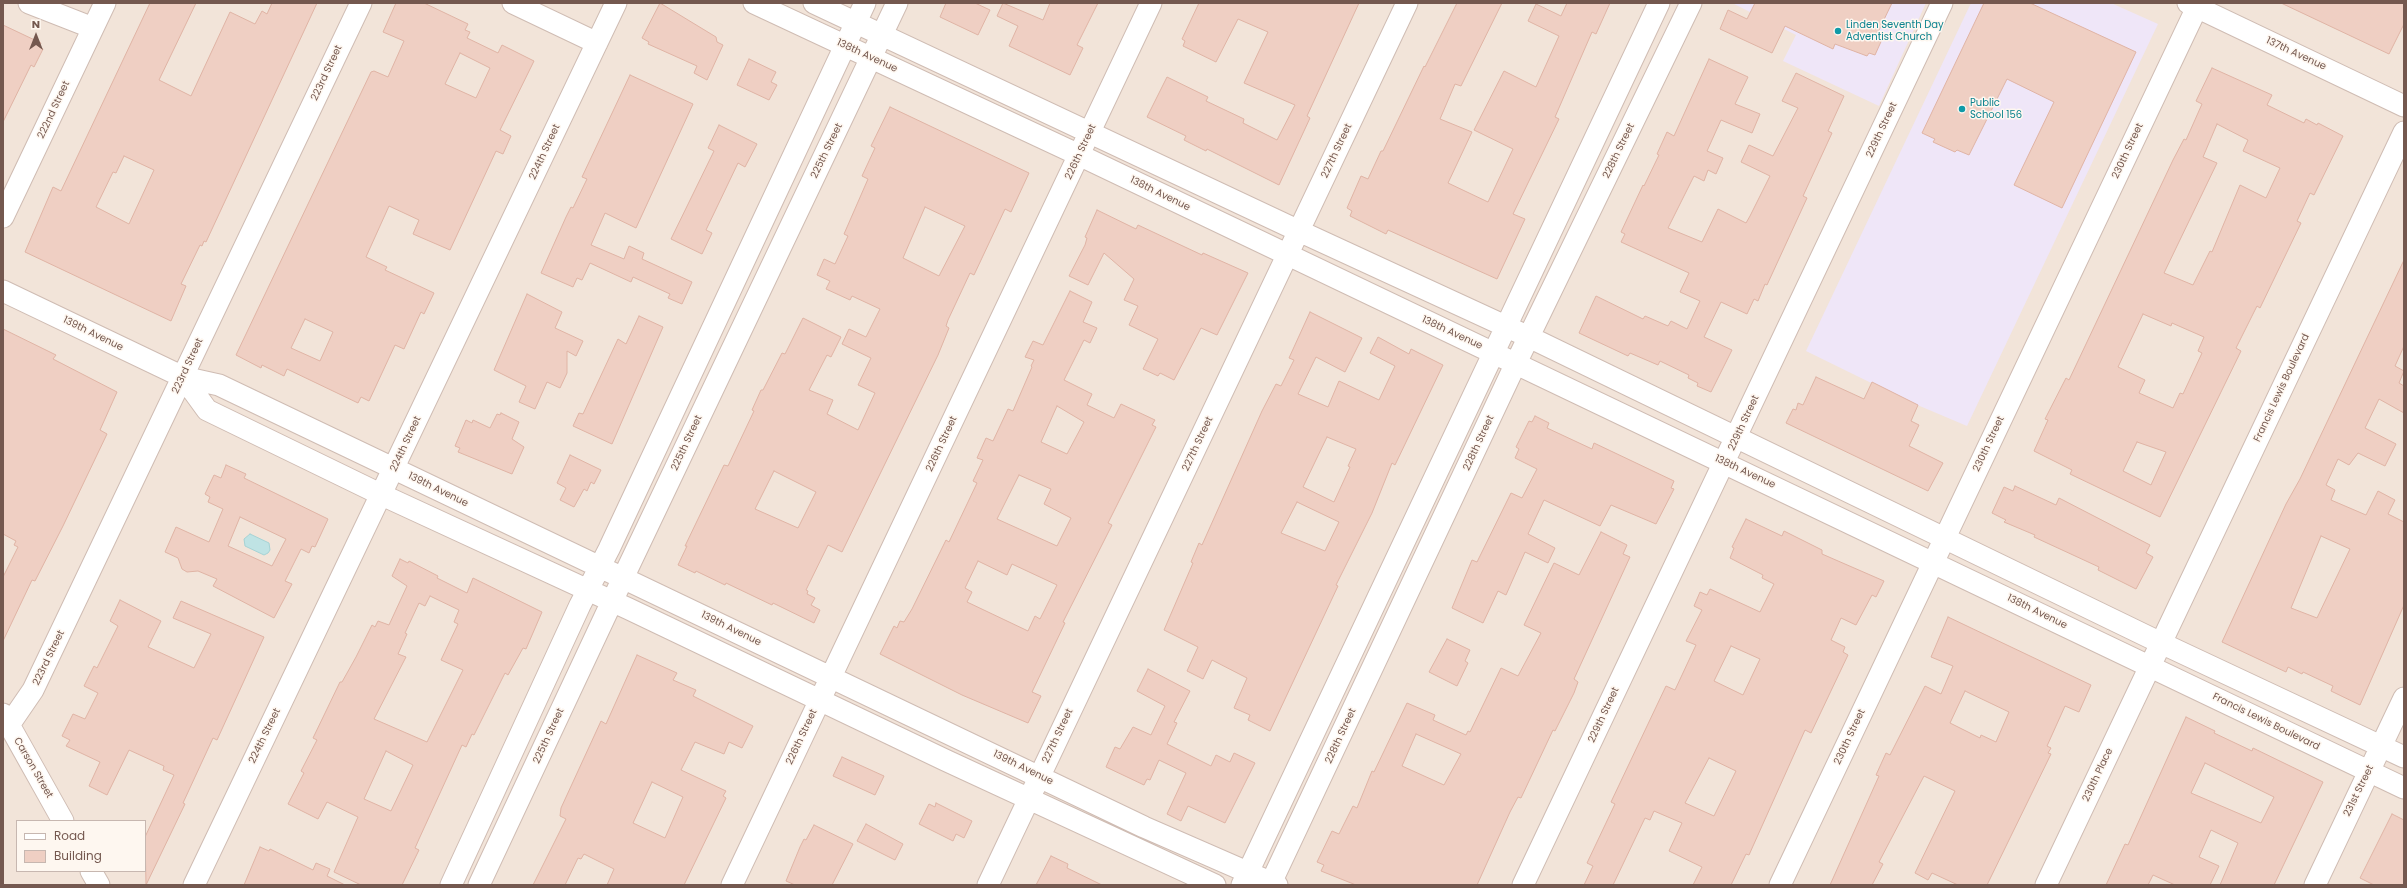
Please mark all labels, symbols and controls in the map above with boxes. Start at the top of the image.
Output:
north arrow [16,16,56,56]
text: N [32,16,40,32]
place label: Linden Seventh Day Adventist Church [1846,19,1944,42]
marker: Linden Seventh Day Adventist Church [1833,26,1843,36]
street label: 137th Avenue [2264,35,2328,73]
street label: 138th Avenue [835,37,899,75]
street label: 223rd Street [309,43,345,103]
street label: 222nd Street [35,79,73,141]
place label: Public School 156 [1970,97,2022,120]
street label: 229th Street [1864,100,1900,160]
marker: Public School 156 [1957,104,1967,114]
street label: 228th Street [1600,121,1638,181]
street label: 230th Street [2110,121,2146,181]
street label: 224th Street [527,122,563,182]
street label: 225th Street [809,122,845,180]
street label: 226th Street [1063,122,1099,182]
street label: 227th Street [1319,122,1355,180]
street label: 138th Avenue [1128,174,1192,214]
street label: 139th Avenue [61,314,125,354]
street label: 138th Avenue [1420,314,1484,352]
street label: Francis Lewis Boulevard [2252,332,2312,444]
street label: 223rd Street [170,336,206,396]
street label: 229th Street [1726,393,1762,453]
street label: 225th Street [669,413,705,473]
street label: 228th Street [1461,413,1497,473]
street label: 224th Street [388,414,424,474]
street label: 226th Street [924,414,960,474]
street label: 230th Street [1971,414,2007,474]
street label: 227th Street [1180,415,1216,473]
street label: 138th Avenue [1713,453,1777,491]
street label: 139th Avenue [406,470,470,510]
street label: 138th Avenue [2005,592,2069,632]
street label: 139th Avenue [699,609,763,649]
street label: 223rd Street [30,628,68,688]
street label: 229th Street [1586,685,1622,745]
street label: Francis Lewis Boulevard [2210,691,2322,753]
street label: 225th Street [531,706,567,766]
street label: 228th Street [1323,706,1359,766]
street label: 224th Street [247,707,283,765]
street label: 226th Street [784,707,820,767]
street label: 227th Street [1040,707,1076,765]
street label: 230th Street [1832,707,1868,767]
street label: Carson Street [11,735,55,801]
street label: 230th Place [2080,746,2116,804]
street label: 139th Avenue [991,748,1055,788]
street label: 231st Street [2341,763,2377,819]
legend [16,820,146,872]
text: Road [54,827,85,844]
text: Building [54,847,102,864]

